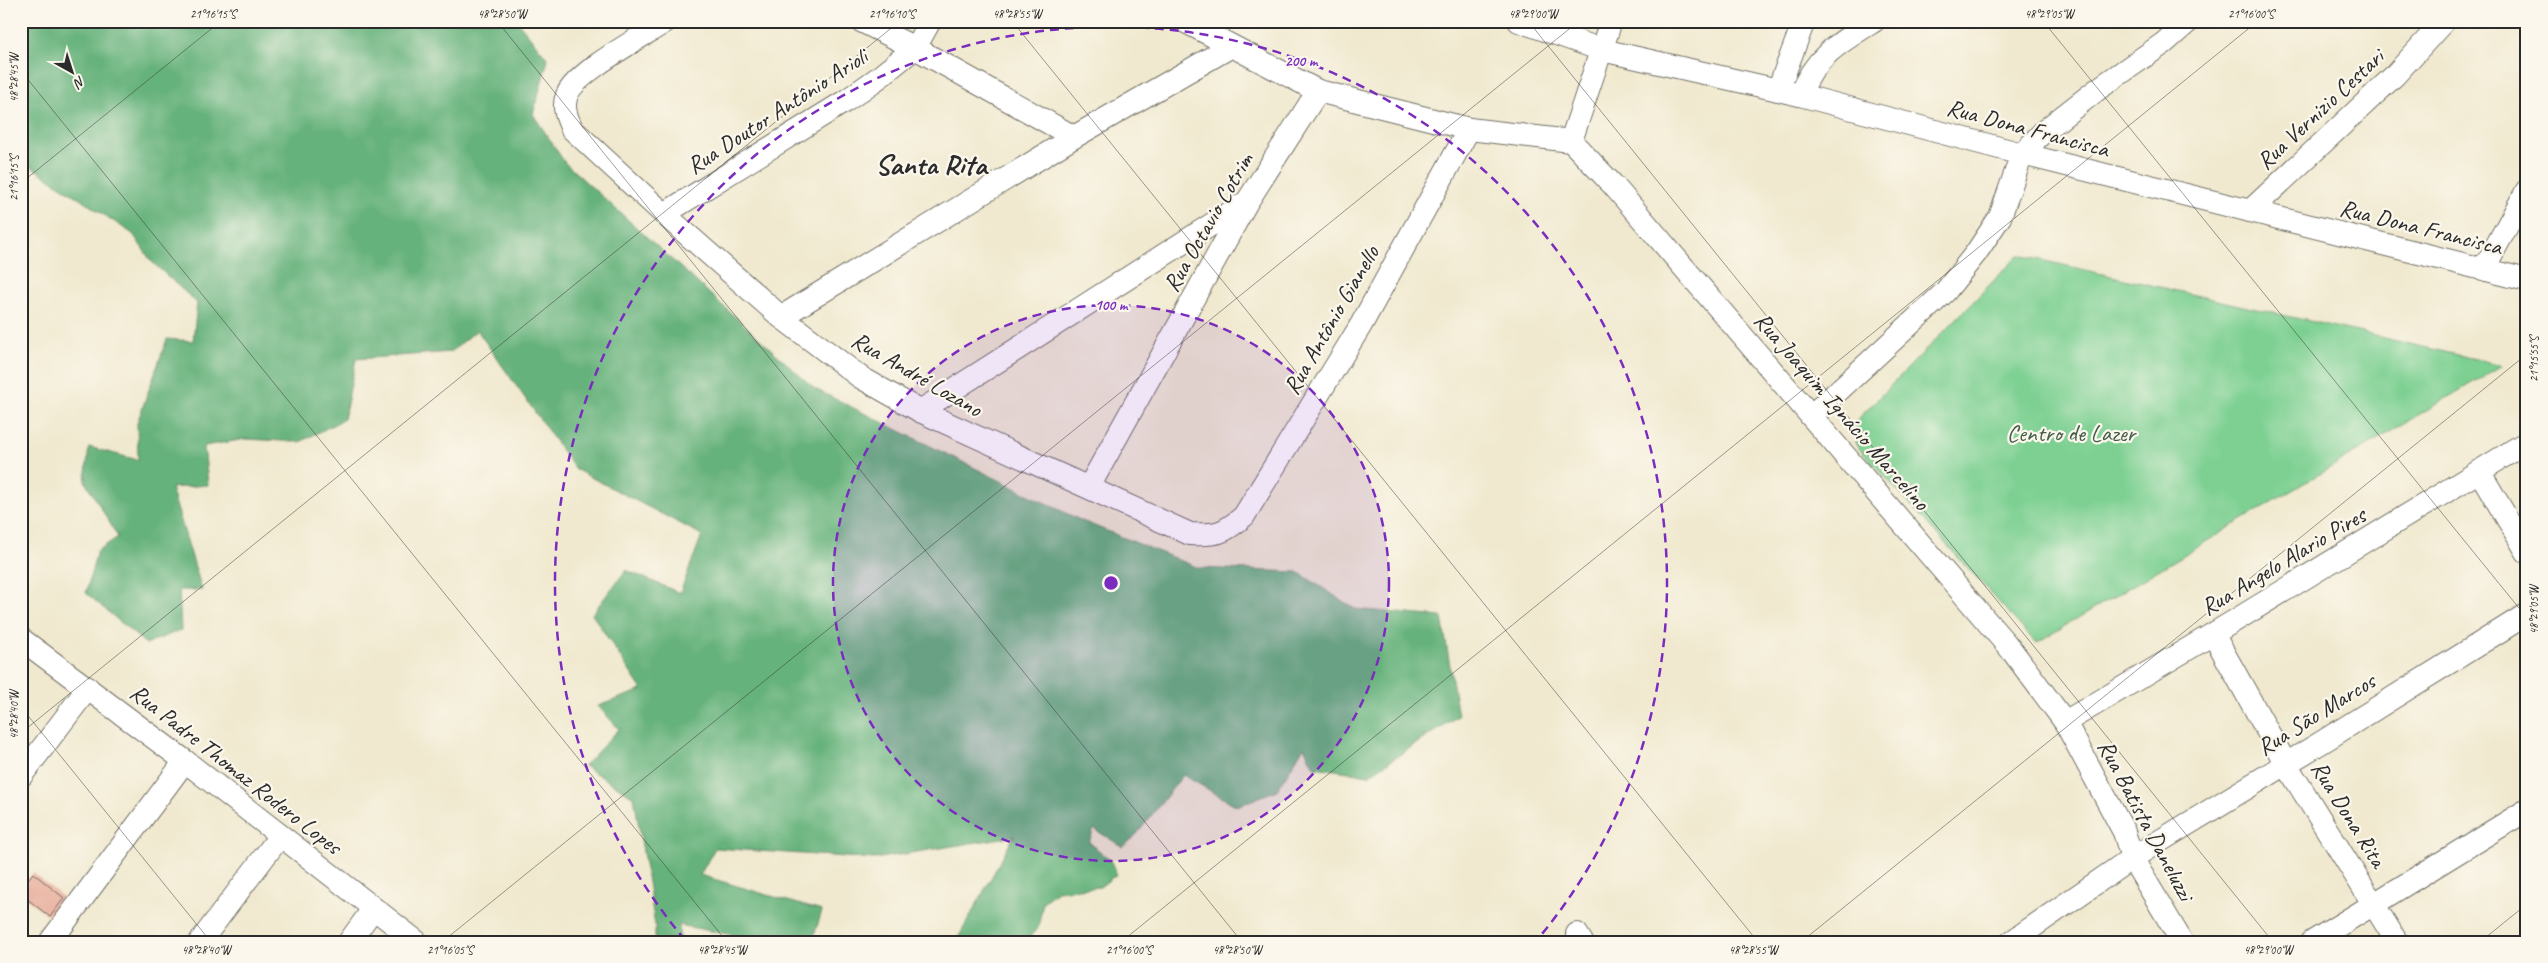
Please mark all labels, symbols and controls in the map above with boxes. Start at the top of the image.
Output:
text: 21°16'15"S [190,6,238,22]
text: 48°28'50"W [478,6,529,22]
text: 21°16'10"S [869,6,917,22]
text: 48°28'55"W [993,6,1044,22]
text: 48°29'00"W [1509,6,1560,22]
text: 48°29'05"W [2025,6,2076,22]
text: 21°16'00"S [2228,6,2276,22]
street label: Rua Doutor Antônio Arioli [681,40,875,181]
street label: Rua Vernizio Cestari [2250,40,2393,176]
north arrow [48,48,98,98]
text: 48°28'45"W [6,51,22,102]
text: 200 m [1285,52,1319,71]
text: N [69,72,89,93]
street label: Rua Dona Francisca [1944,92,2114,164]
district label: Santa Rita [875,146,989,183]
street label: Rua Octavio Cotrim [1156,147,1260,297]
text: 21°16'15"S [6,153,22,201]
street label: Rua Dona Francisca [2337,192,2507,262]
street label: Rua Antônio Gianello [1276,239,1386,400]
text: 100 m [1095,296,1129,315]
street label: Rua Joaquim Ignácio Marcelino [1748,306,1937,517]
street label: Rua André Lozano [846,325,989,424]
text: 21°15'55"S [2526,334,2542,382]
park label: Centro de Lazer [2007,418,2138,448]
street label: Rua Angelo Alario Pires [2195,499,2373,622]
centre of rings [1102,574,1120,592]
text: 48°29'05"W [2526,583,2542,634]
street label: Rua São Marcos [2251,665,2382,762]
street label: Rua Padre Thomaz Rodero Lopes [124,677,349,862]
text: 48°28'40"W [6,688,22,739]
street label: Rua Batista Daneluzzi [2091,735,2203,909]
street label: Rua Dona Rita [2304,755,2395,875]
text: 48°28'40"W [182,942,233,958]
text: 21°16'05"S [427,942,475,958]
text: 48°28'45"W [698,942,749,958]
text: 21°16'00"S [1106,942,1154,958]
text: 48°28'50"W [1213,942,1264,958]
text: 48°28'55"W [1729,942,1780,958]
text: 48°29'00"W [2244,942,2295,958]

